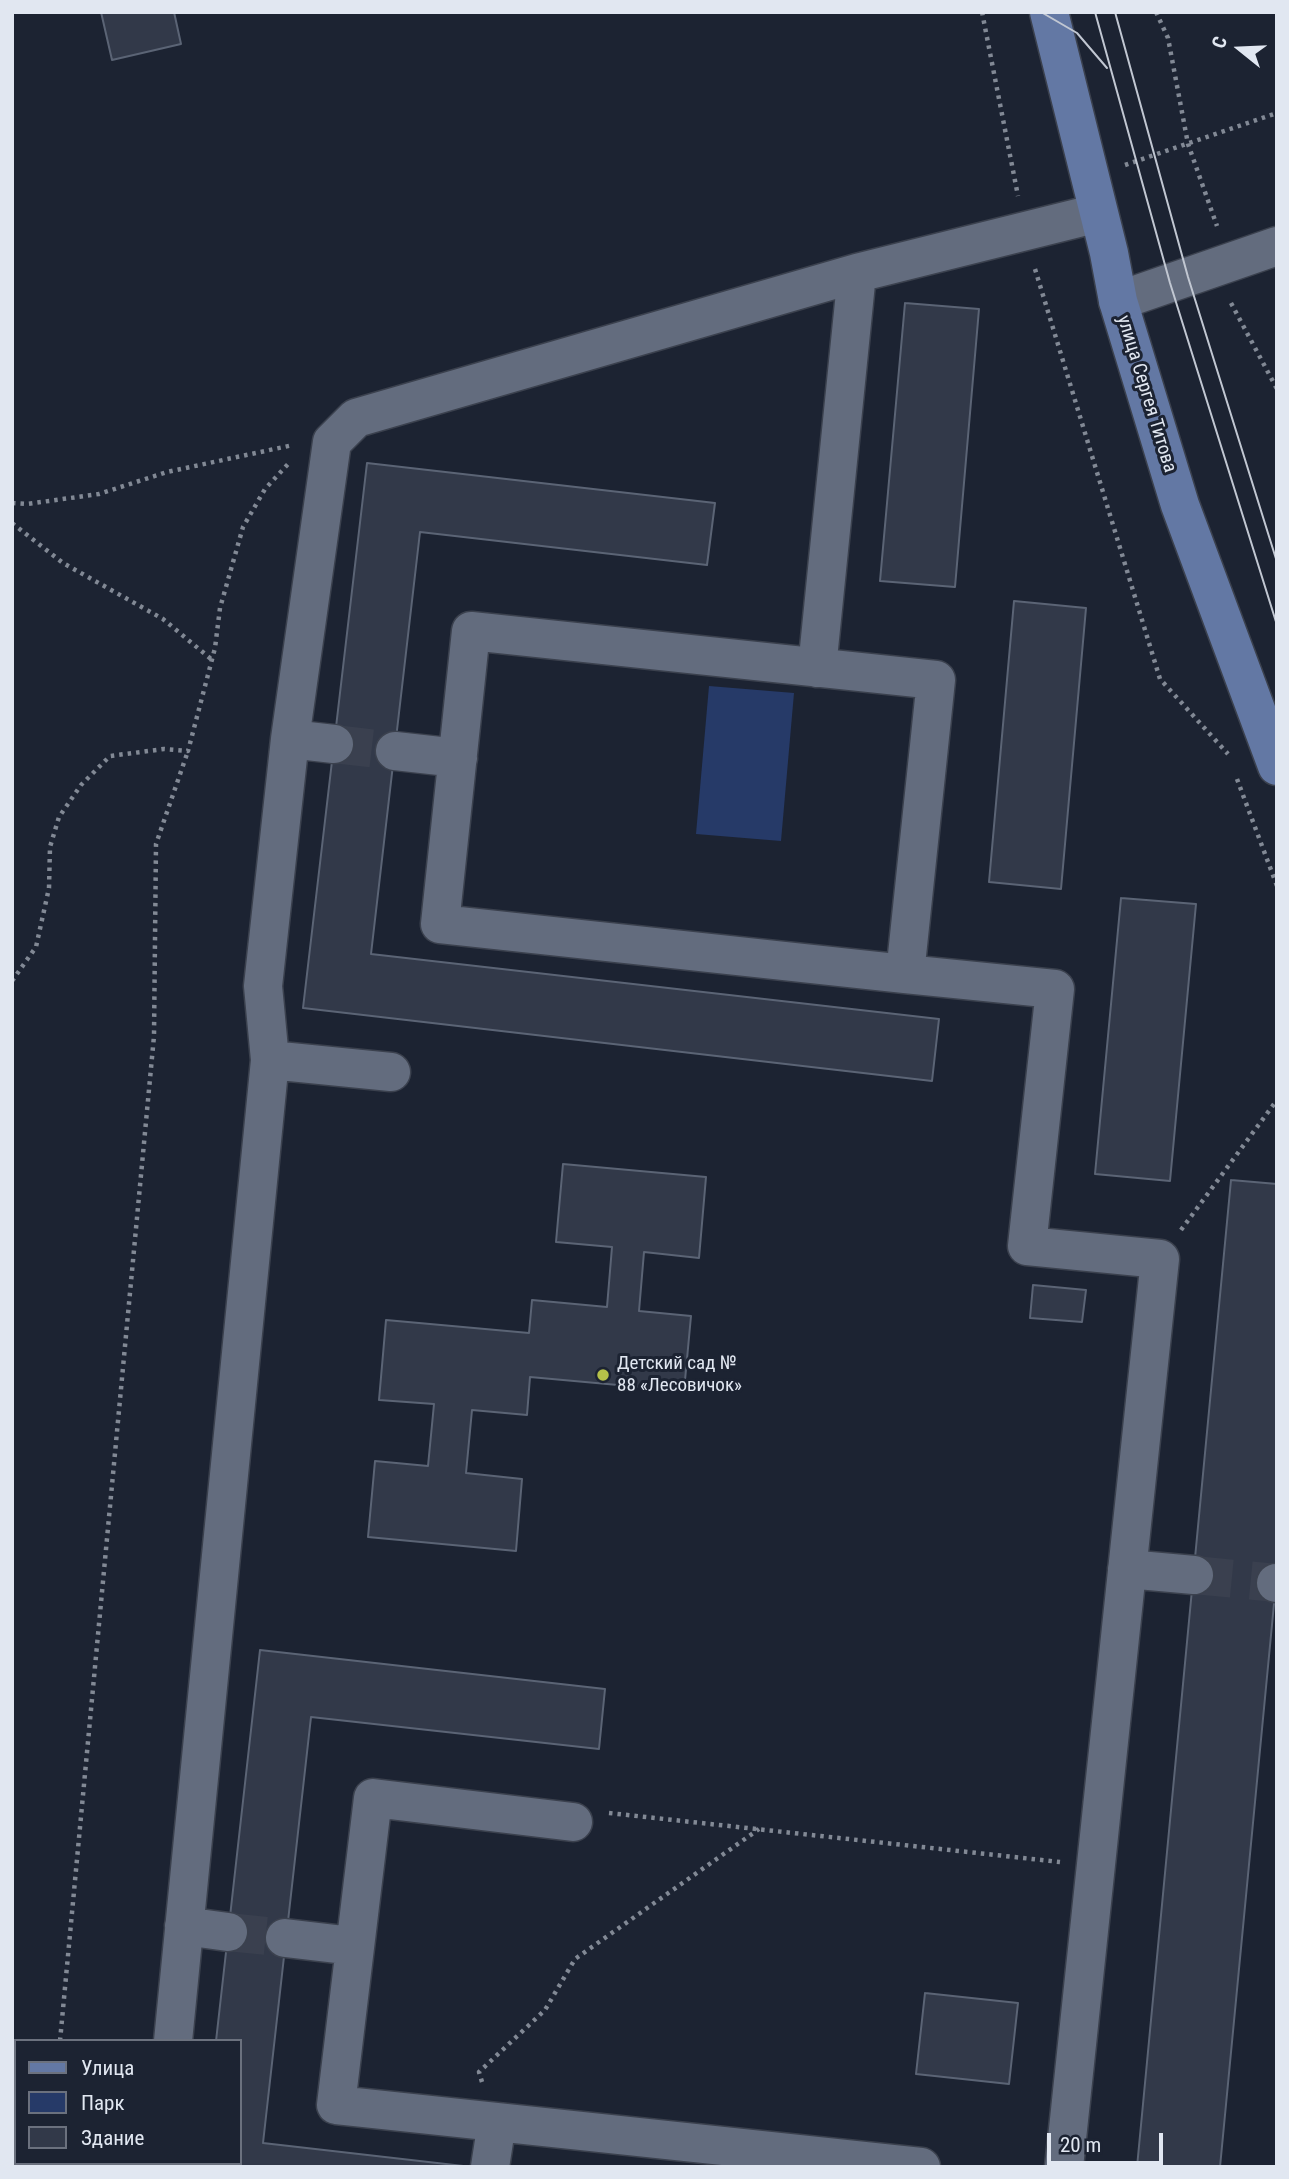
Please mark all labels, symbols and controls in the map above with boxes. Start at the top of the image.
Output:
north arrow [1205,14,1275,84]
text: С [1207,34,1232,51]
street label: улица Сергея Титова [1111,313,1181,475]
place label: Детский сад № 88 «Лесовичок» [617,1353,742,1397]
marker: Детский сад № 88 «Лесовичок» [595,1367,611,1383]
legend [14,2039,242,2165]
text: Улица [81,2056,134,2080]
text: Парк [81,2091,125,2115]
scale bar [1051,2120,1166,2164]
text: Здание [81,2126,144,2150]
text: 20 m [1060,2133,1101,2157]

